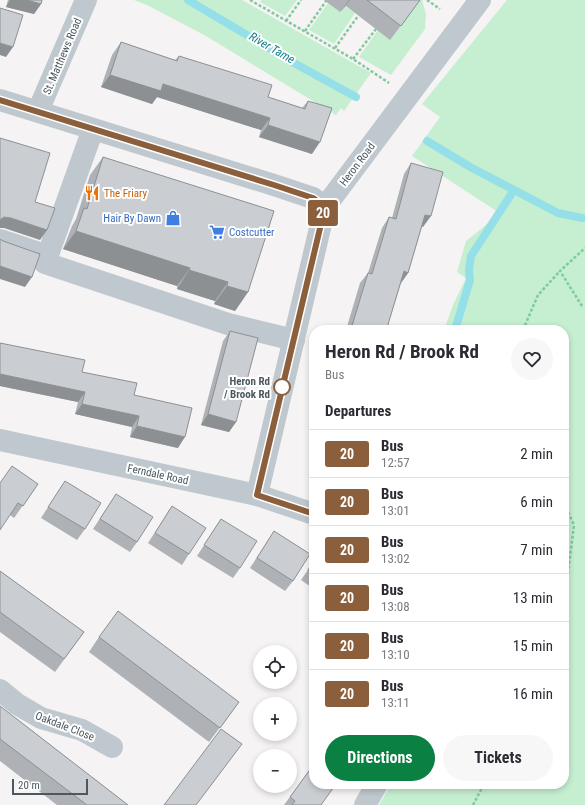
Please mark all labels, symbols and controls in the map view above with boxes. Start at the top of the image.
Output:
street label: St. Matthews Road [41,16,84,96]
water label: River Tame [247,29,298,67]
street label: Heron Road [337,140,378,188]
restaurant icon: The Friary [83,184,101,202]
place label: The Friary [104,187,147,200]
line badge: 20 [305,200,341,226]
text: 20 [316,205,330,221]
shop icon: Hair By Dawn [164,209,182,227]
place label: Hair By Dawn [103,212,161,225]
supermarket icon: Costcutter [208,223,226,241]
place label: Costcutter [229,226,275,239]
button: heart [511,338,553,380]
text: Heron Rd / Brook Rd [325,340,479,363]
text: Bus [325,367,344,382]
place label: Heron Rd / Brook Rd [224,375,270,401]
marker: Heron Rd / Brook Rd [273,378,291,396]
text: Departures [325,402,391,420]
text: Bus [381,437,404,455]
text: 2 min [520,445,553,463]
text: 20 [340,446,354,462]
text: 12:57 [381,455,410,470]
street label: Ferndale Road [126,462,190,487]
text: Bus [381,485,404,503]
text: 6 min [520,493,553,511]
text: 20 [340,494,354,510]
text: 13:01 [381,503,410,518]
text: Bus [381,533,404,551]
text: 7 min [520,541,553,559]
text: 20 [340,542,354,558]
text: 13:02 [381,551,410,566]
text: Bus [381,581,404,599]
text: 13 min [513,589,553,607]
text: 20 [340,590,354,606]
text: 13:08 [381,599,410,614]
text: Bus [381,629,404,647]
text: 15 min [513,637,553,655]
text: 20 [340,638,354,654]
map controls [253,645,297,793]
button: locate [253,645,297,689]
text: 13:10 [381,647,410,662]
text: Bus [381,677,404,695]
text: 16 min [513,685,553,703]
text: 20 [340,686,354,702]
text: 13:11 [381,695,410,710]
button: + [253,697,297,741]
street label: Oakdale Close [33,709,96,744]
button: Directions [325,735,435,781]
button: Tickets [443,735,553,781]
button: − [253,749,297,793]
scale bar [12,777,88,796]
text: 20 m [18,779,40,792]

